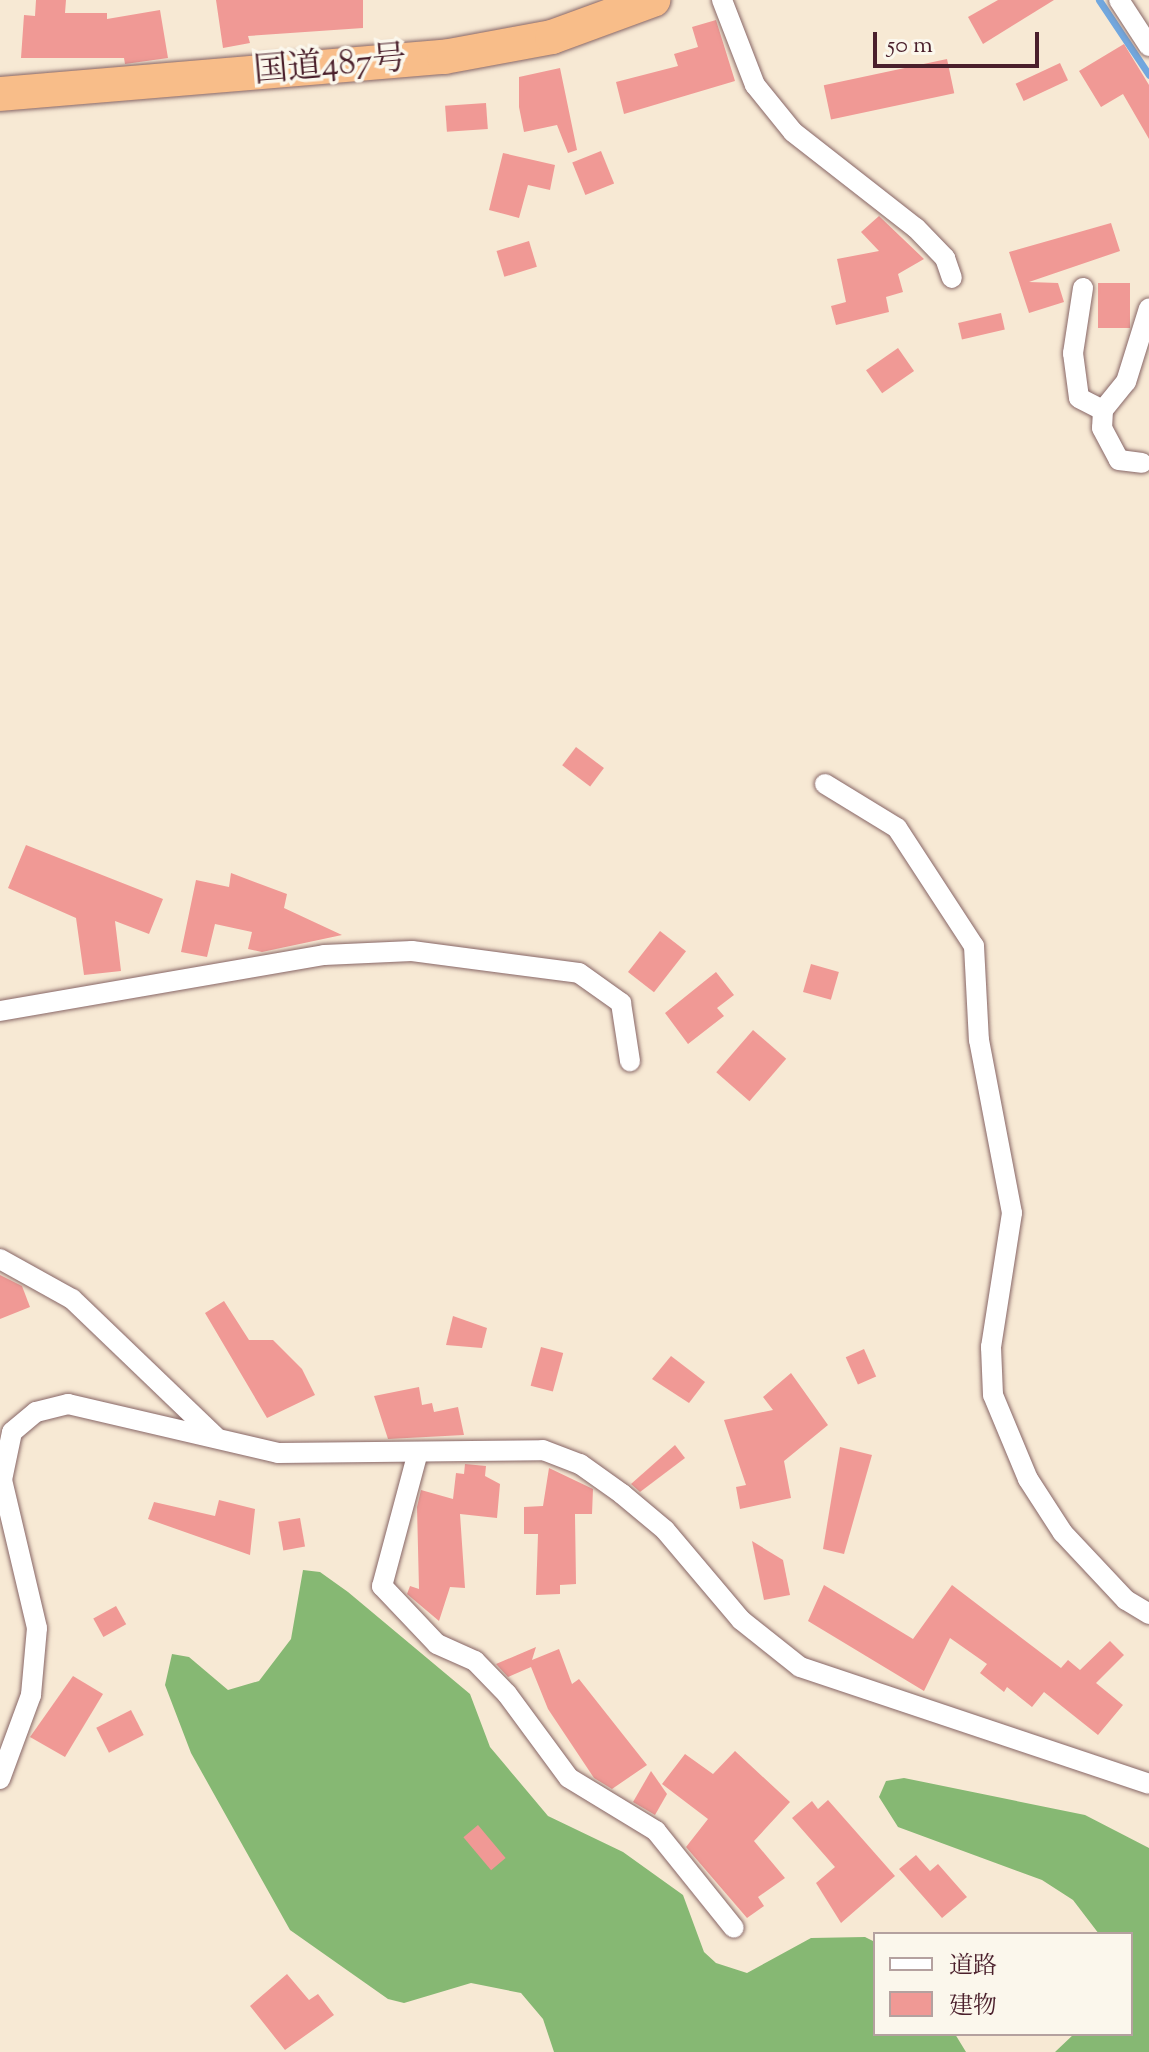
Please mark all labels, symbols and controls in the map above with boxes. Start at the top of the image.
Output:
scale bar [877,16,1043,66]
text: 50 m [887,29,933,63]
street label: 国道487号 [252,39,408,93]
legend [873,1932,1133,2036]
text: 道路 [949,1950,997,1984]
text: 建物 [949,1990,997,2024]

